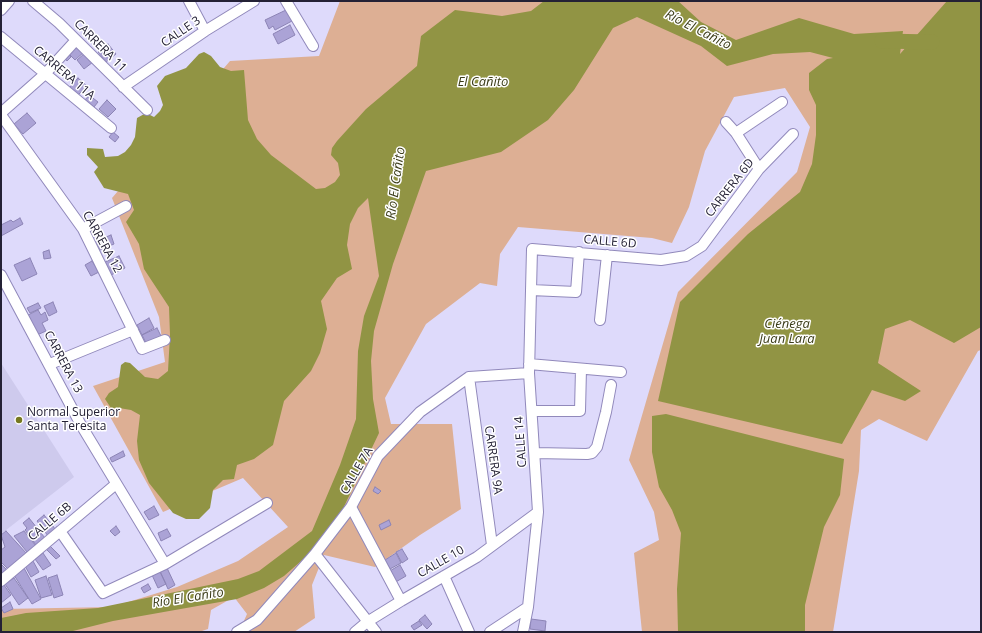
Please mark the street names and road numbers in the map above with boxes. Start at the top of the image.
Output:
street label: CALLE 3 [159,14,203,50]
street label: CARRERA 11 [71,17,129,75]
street label: CARRERA 11A [30,43,98,103]
street label: CARRERA 6D [703,156,757,220]
street label: CARRERA 12 [79,209,125,275]
street label: CALLE 6D [583,233,637,251]
street label: CARRERA 13 [41,328,85,396]
street label: CALLE 14 [512,416,530,468]
street label: CARRERA 9A [481,425,505,495]
street label: CALLE 7A [338,445,376,497]
street label: CALLE 6B [25,500,75,544]
street label: CALLE 10 [415,543,467,581]

